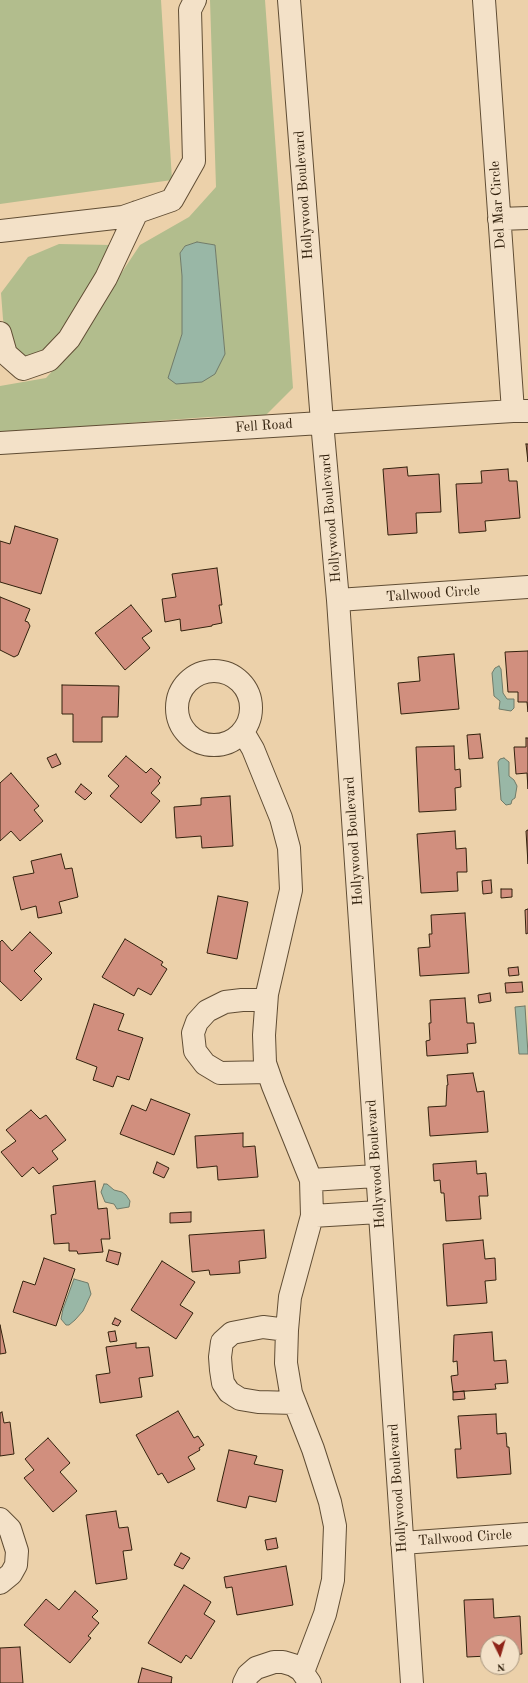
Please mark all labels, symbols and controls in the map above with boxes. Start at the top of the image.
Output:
street label: Hollywood Boulevard [291,130,317,260]
street label: Del Mar Circle [487,160,509,250]
street label: Fell Road [235,416,293,436]
street label: Hollywood Boulevard [317,453,345,583]
street label: Tallwood Circle [385,582,481,606]
street label: Hollywood Boulevard [341,776,367,906]
street label: Hollywood Boulevard [363,1099,389,1229]
street label: Hollywood Boulevard [385,1423,411,1553]
street label: Tallwood Circle [417,1526,513,1550]
north arrow [480,1635,520,1675]
text: N [496,1661,506,1672]

